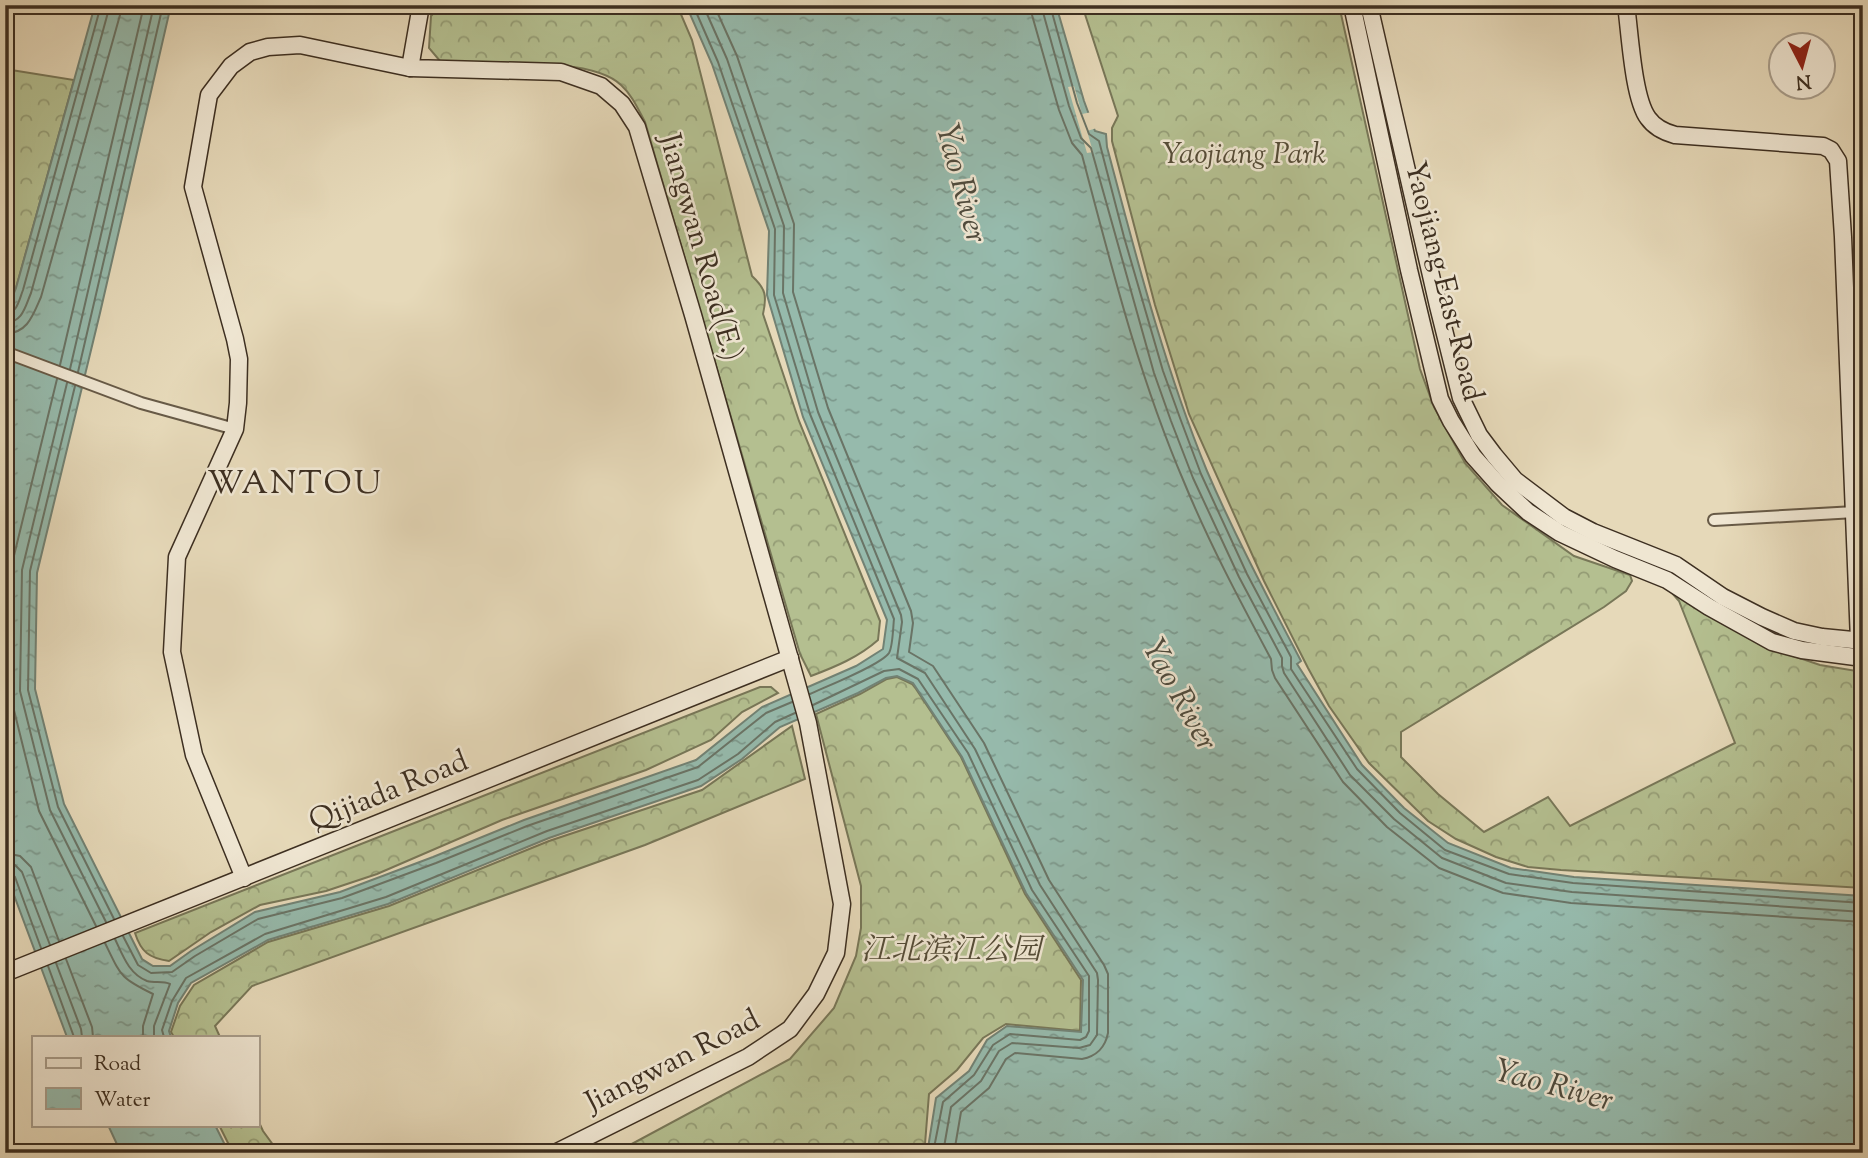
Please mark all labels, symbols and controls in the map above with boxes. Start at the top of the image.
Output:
north arrow [1766,32,1836,102]
text: N [1795,66,1812,95]
water label: Yao River [922,119,998,249]
street label: Jiangwan Road(E.) [646,127,753,366]
park label: Yaojiang Park [1162,134,1326,177]
street label: Yaojiang East Road [1392,157,1493,406]
district label: WANTOU [207,461,383,509]
water label: Yao River [1129,631,1228,760]
street label: Qijiada Road [303,741,475,844]
park label: 江北滨江公园 [861,930,1045,973]
street label: Jiangwan Road [577,1000,768,1126]
legend [32,1036,259,1126]
water label: Yao River [1488,1049,1618,1125]
text: Road [94,1050,141,1080]
text: Water [94,1086,151,1116]

